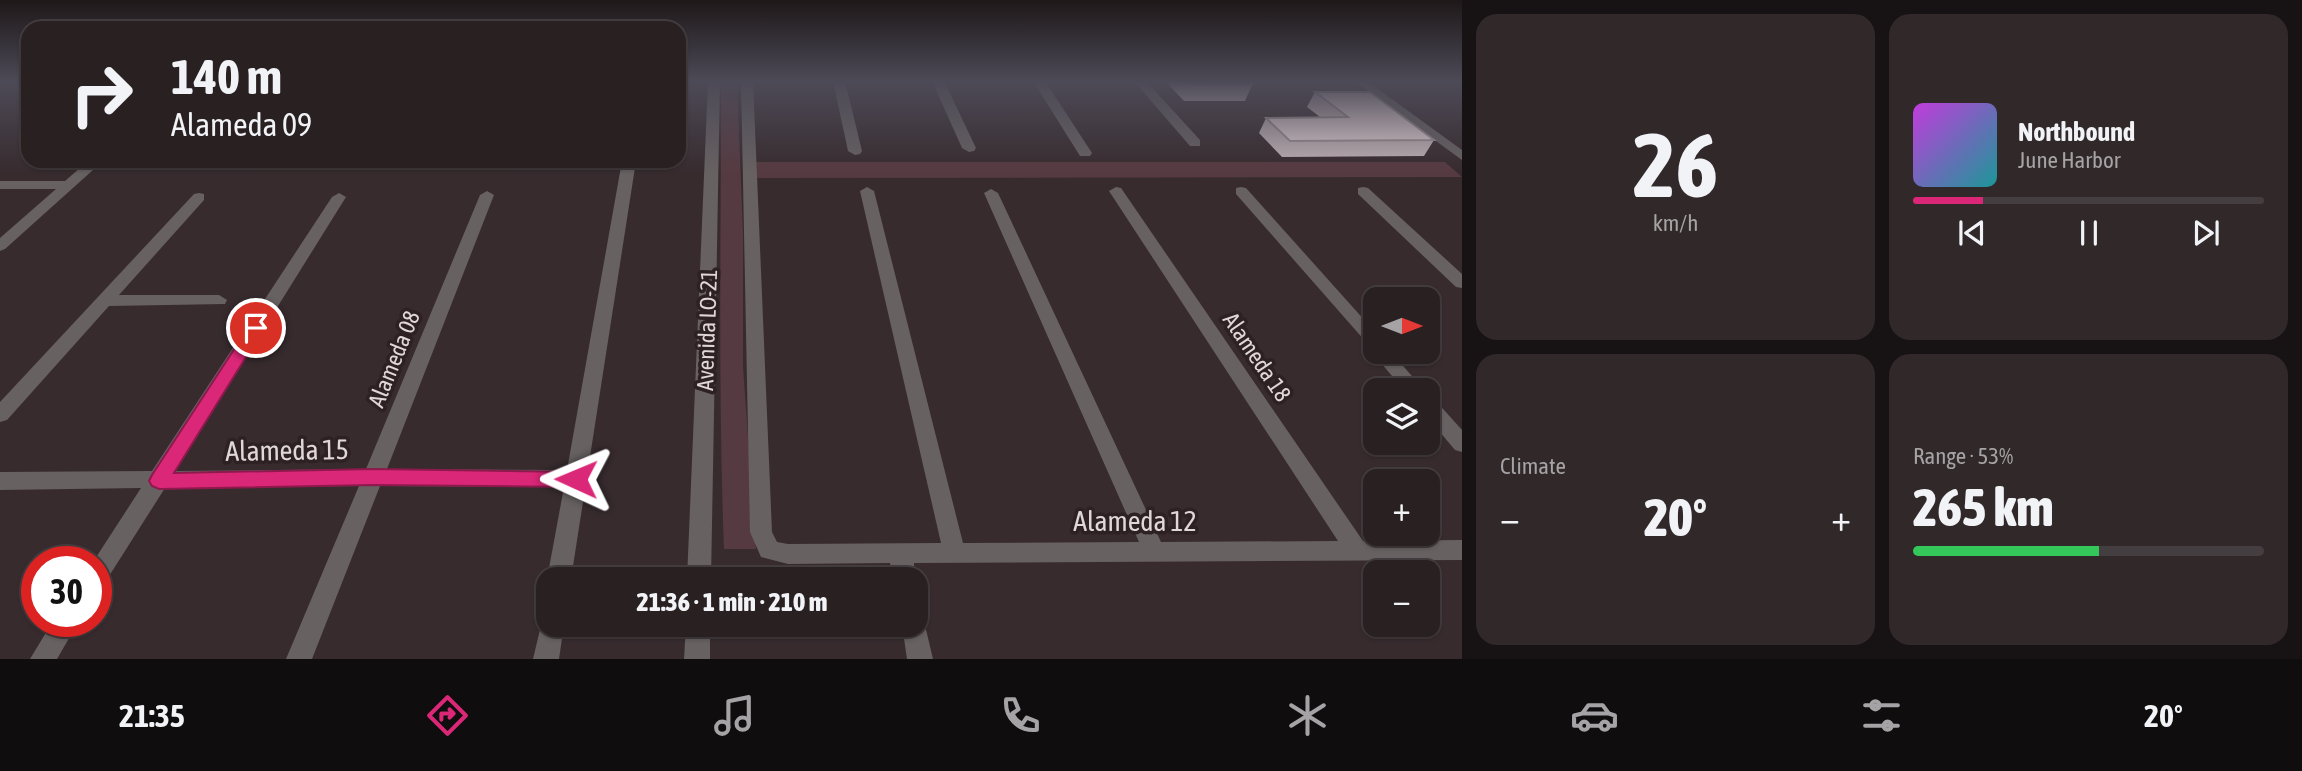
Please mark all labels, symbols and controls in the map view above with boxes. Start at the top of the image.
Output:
text: 140 m [171,48,282,104]
icon: right [56,49,147,140]
text: Alameda 09 [171,106,312,143]
text: 26 [1633,112,1718,216]
text: Northbound [2018,117,2135,147]
text: June Harbor [2018,147,2121,173]
text: km/h [1653,210,1698,236]
icon: previous [1953,214,1991,252]
icon: pause [2070,214,2108,252]
icon: next [2187,214,2225,252]
street label: Avenida LO-21 [692,269,722,391]
north arrow [1363,287,1440,364]
map controls [1363,287,1440,637]
pin [226,298,286,358]
street label: Alameda 08 [363,307,425,411]
street label: Alameda 18 [1218,308,1296,406]
icon: arrive [237,309,275,347]
button: layers [1363,378,1440,455]
street label: Alameda 15 [225,433,349,467]
position arrow [539,442,613,516]
text: Range · 53% [1913,443,2013,469]
text: Climate [1500,453,1566,479]
button: + [1363,469,1440,546]
text: 265 km [1913,477,2054,537]
text: 20° [1644,487,1707,547]
text: − [1500,496,1520,539]
text: + [1831,496,1851,539]
street label: Alameda 12 [1073,505,1197,537]
speed limit sign: 30 [21,546,112,637]
button: − [1363,560,1440,637]
text: 21:36 · 1 min · 210 m [637,587,827,617]
icon: directions [423,691,472,740]
icon: music [710,691,759,740]
icon: phone [996,691,1045,740]
icon: climate [1283,691,1332,740]
icon: car [1570,691,1619,740]
icon: filters [1857,691,1906,740]
text: 21:35 [119,697,185,734]
text: 20° [2144,697,2183,734]

